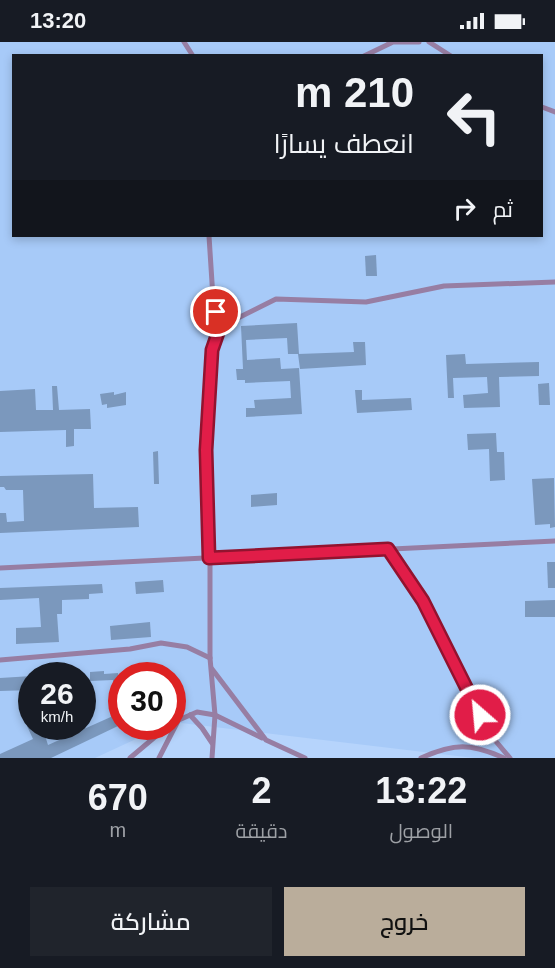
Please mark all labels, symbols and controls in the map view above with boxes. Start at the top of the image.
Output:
text: 13:20 [30,8,86,33]
text: 210 m [295,69,414,116]
icon: left [435,78,513,156]
text: انعطف يسارًا [273,129,414,159]
icon: right [448,192,481,225]
text: ثم [493,197,513,222]
pin [190,286,241,337]
icon: arrive [199,295,232,328]
speed limit sign: 30 [108,662,186,740]
text: 26 [40,677,74,710]
position arrow [448,683,512,747]
text: km/h [41,708,73,725]
text: 2 [251,770,272,811]
text: 13:22 [375,770,467,811]
text: 670 [88,777,148,818]
text: m [109,819,126,841]
text: دقيقة [235,820,288,842]
text: الوصول [389,820,453,842]
button: مشاركة [30,887,272,956]
button: خروج [284,887,525,956]

